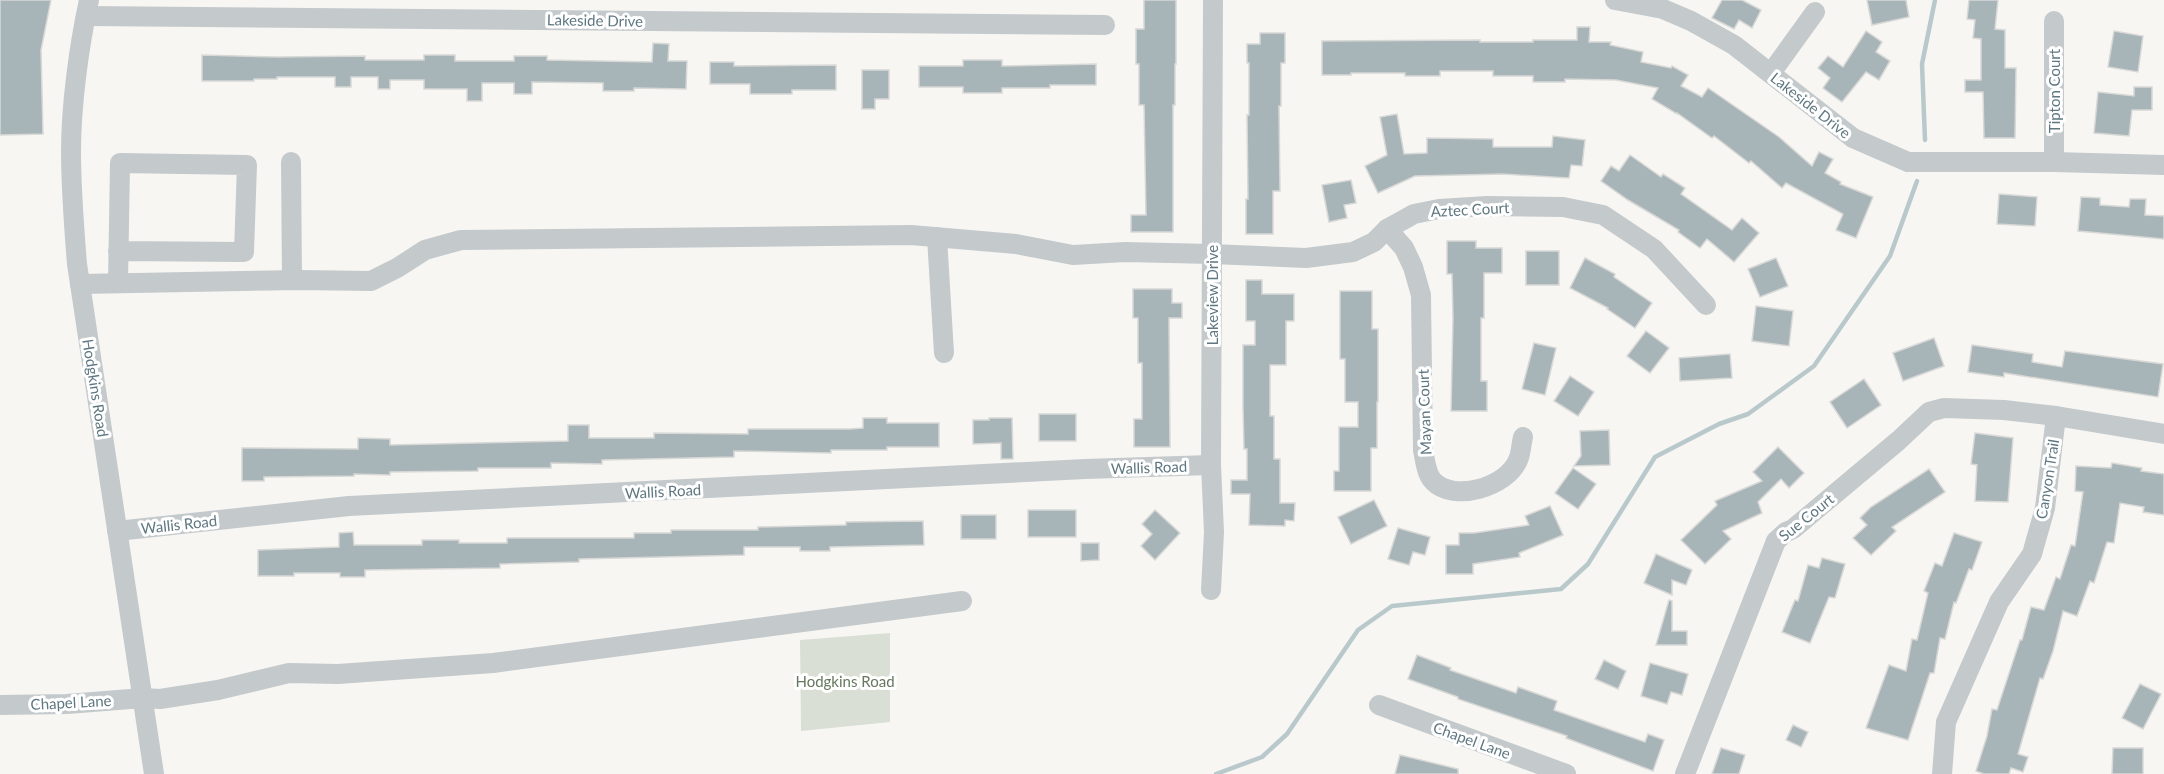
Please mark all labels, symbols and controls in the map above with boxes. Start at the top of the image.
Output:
street label: Lakeside Drive [547,10,643,30]
street label: Tipton Court [2045,48,2063,133]
street label: Lakeside Drive [1768,68,1855,142]
street label: Aztec Court [1430,198,1510,220]
street label: Lakeview Drive [1203,245,1221,345]
street label: Hodgkins Road [79,338,113,438]
street label: Mayan Court [1413,368,1434,455]
street label: Canyon Trail [2032,438,2062,520]
street label: Wallis Road [1110,457,1188,477]
street label: Wallis Road [624,480,702,502]
street label: Sue Court [1775,489,1838,545]
street label: Wallis Road [140,511,218,537]
park label: Hodgkins Road [795,672,895,690]
street label: Chapel Lane [30,691,112,713]
street label: Chapel Lane [1431,718,1513,762]

